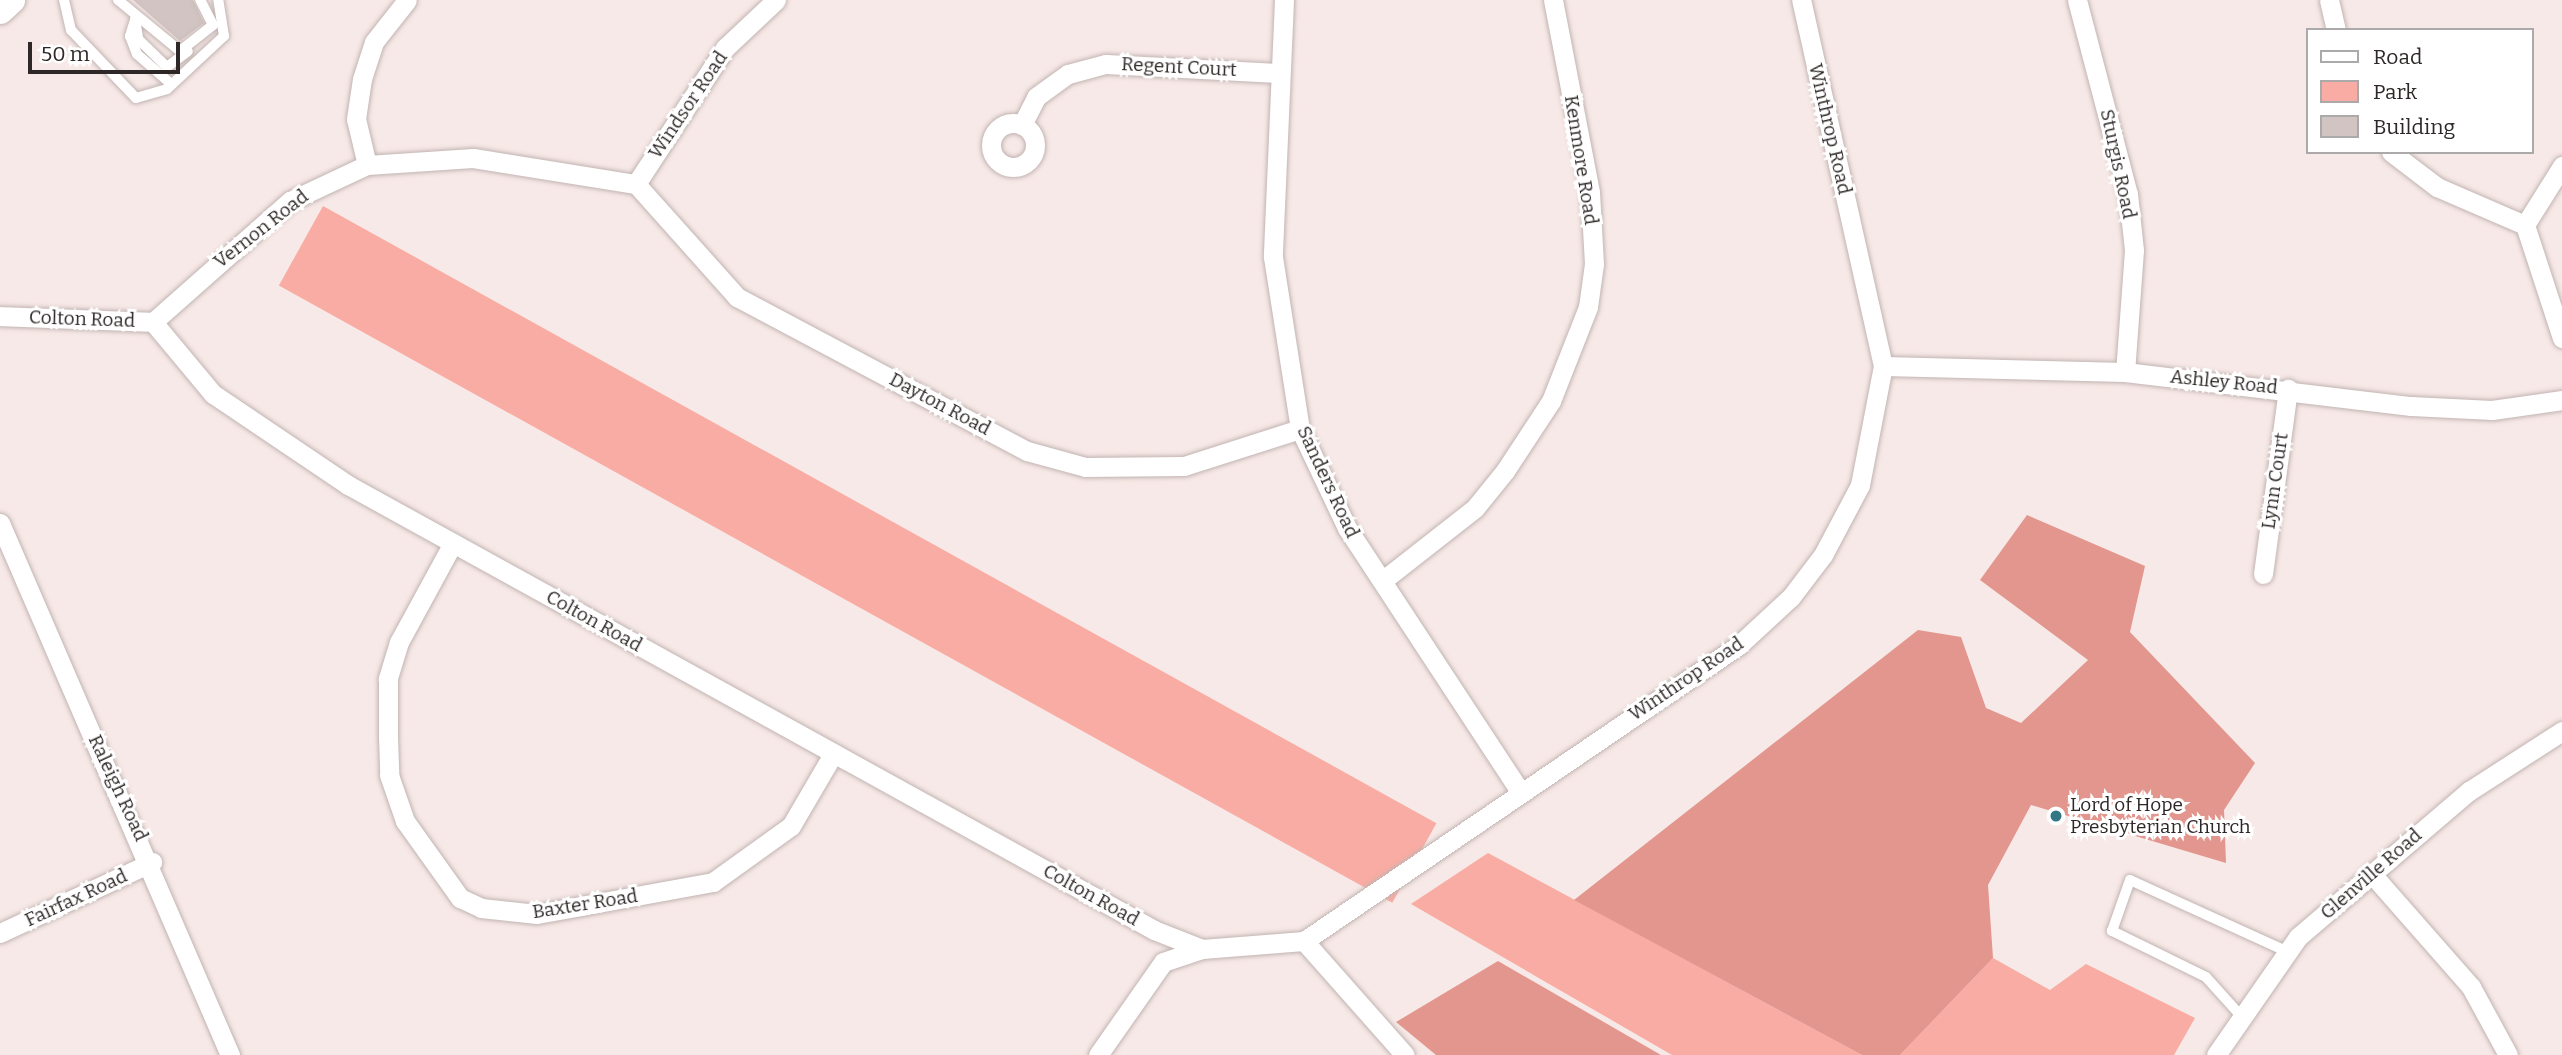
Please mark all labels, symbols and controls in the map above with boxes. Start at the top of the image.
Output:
scale bar [32,28,184,72]
legend [2306,28,2534,154]
text: 50 m [41,41,90,67]
text: Road [2373,44,2422,70]
street label: Windsor Road [644,47,732,163]
street label: Regent Court [1121,53,1237,81]
street label: Winthrop Road [1804,61,1856,197]
text: Park [2373,79,2417,105]
street label: Kenmore Road [1559,94,1603,226]
street label: Sturgis Road [2095,107,2141,221]
text: Building [2373,114,2455,140]
street label: Vernon Road [209,185,313,273]
street label: Colton Road [29,306,135,332]
street label: Ashley Road [2169,365,2279,399]
street label: Dayton Road [885,368,995,440]
street label: Sanders Road [1292,422,1364,542]
street label: Lynn Court [2257,431,2293,531]
street label: Colton Road [542,585,646,657]
street label: Winthrop Road [1624,632,1748,726]
street label: Raleigh Road [83,731,153,845]
place label: Lord of Hope Presbyterian Church [2070,794,2251,838]
marker: Lord of Hope Presbyterian Church [2048,808,2064,824]
street label: Glenville Road [2316,824,2426,924]
street label: Colton Road [1039,859,1143,931]
street label: Fairfax Road [21,864,131,932]
street label: Baxter Road [531,884,639,924]

